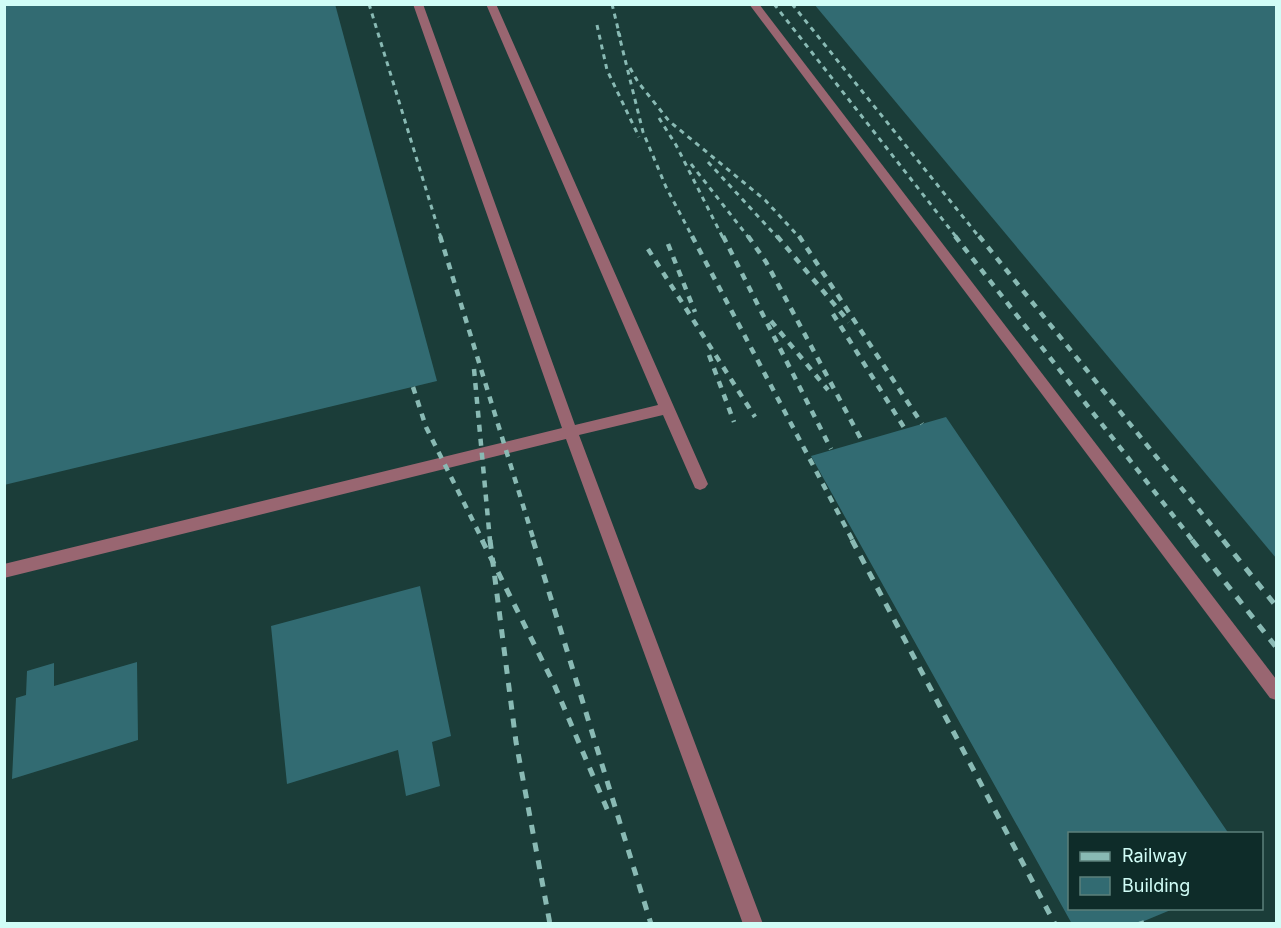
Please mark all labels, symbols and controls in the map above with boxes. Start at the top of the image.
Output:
legend [1068,832,1263,910]
text: Railway [1122,845,1187,866]
text: Building [1122,875,1190,896]

